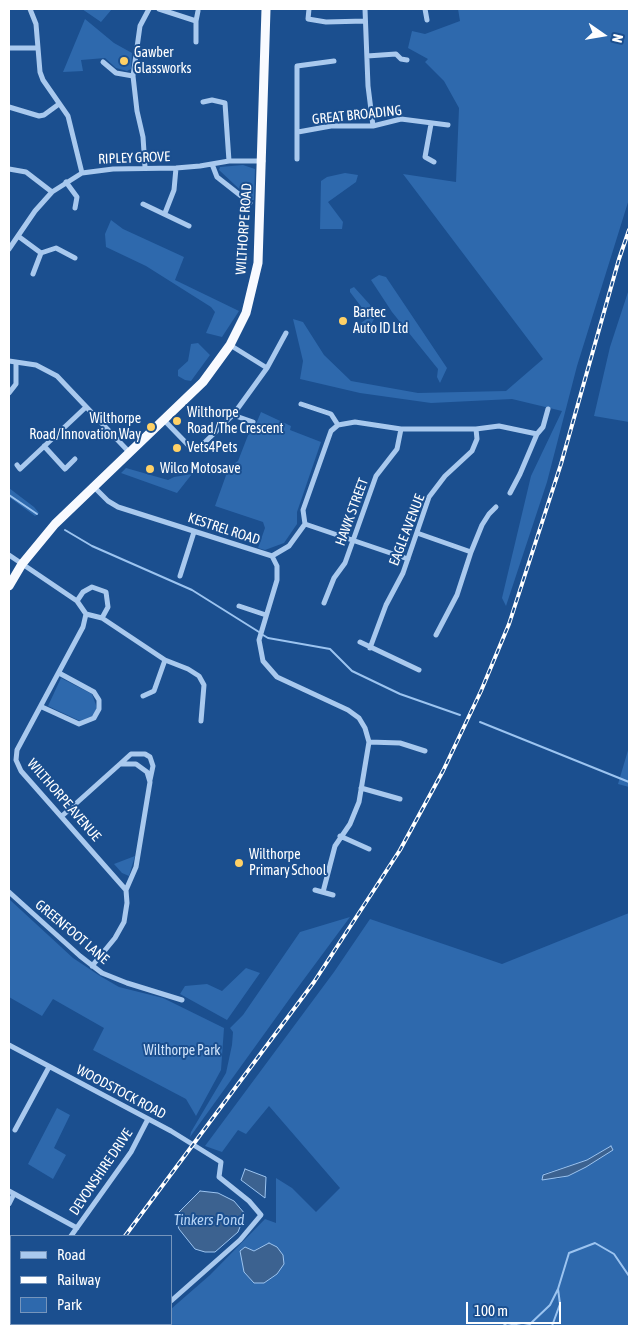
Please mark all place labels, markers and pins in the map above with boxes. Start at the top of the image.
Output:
place label: Gawber Glassworks [134,45,192,78]
marker: Gawber Glassworks [118,55,130,67]
place label: Bartec Auto ID Ltd [353,305,408,338]
marker: Bartec Auto ID Ltd [337,315,349,327]
place label: Wilthorpe Road/The Crescent [187,405,283,438]
place label: Wilthorpe Road/Innovation Way [29,411,141,444]
marker: Wilthorpe Road/The Crescent [171,415,183,427]
marker: Wilthorpe Road/Innovation Way [145,421,157,433]
place label: Vets4Pets [187,440,237,456]
marker: Vets4Pets [171,442,183,454]
place label: Wilco Motosave [160,461,240,477]
marker: Wilco Motosave [144,463,156,475]
place label: Wilthorpe Primary School [249,847,326,880]
marker: Wilthorpe Primary School [233,857,245,869]

